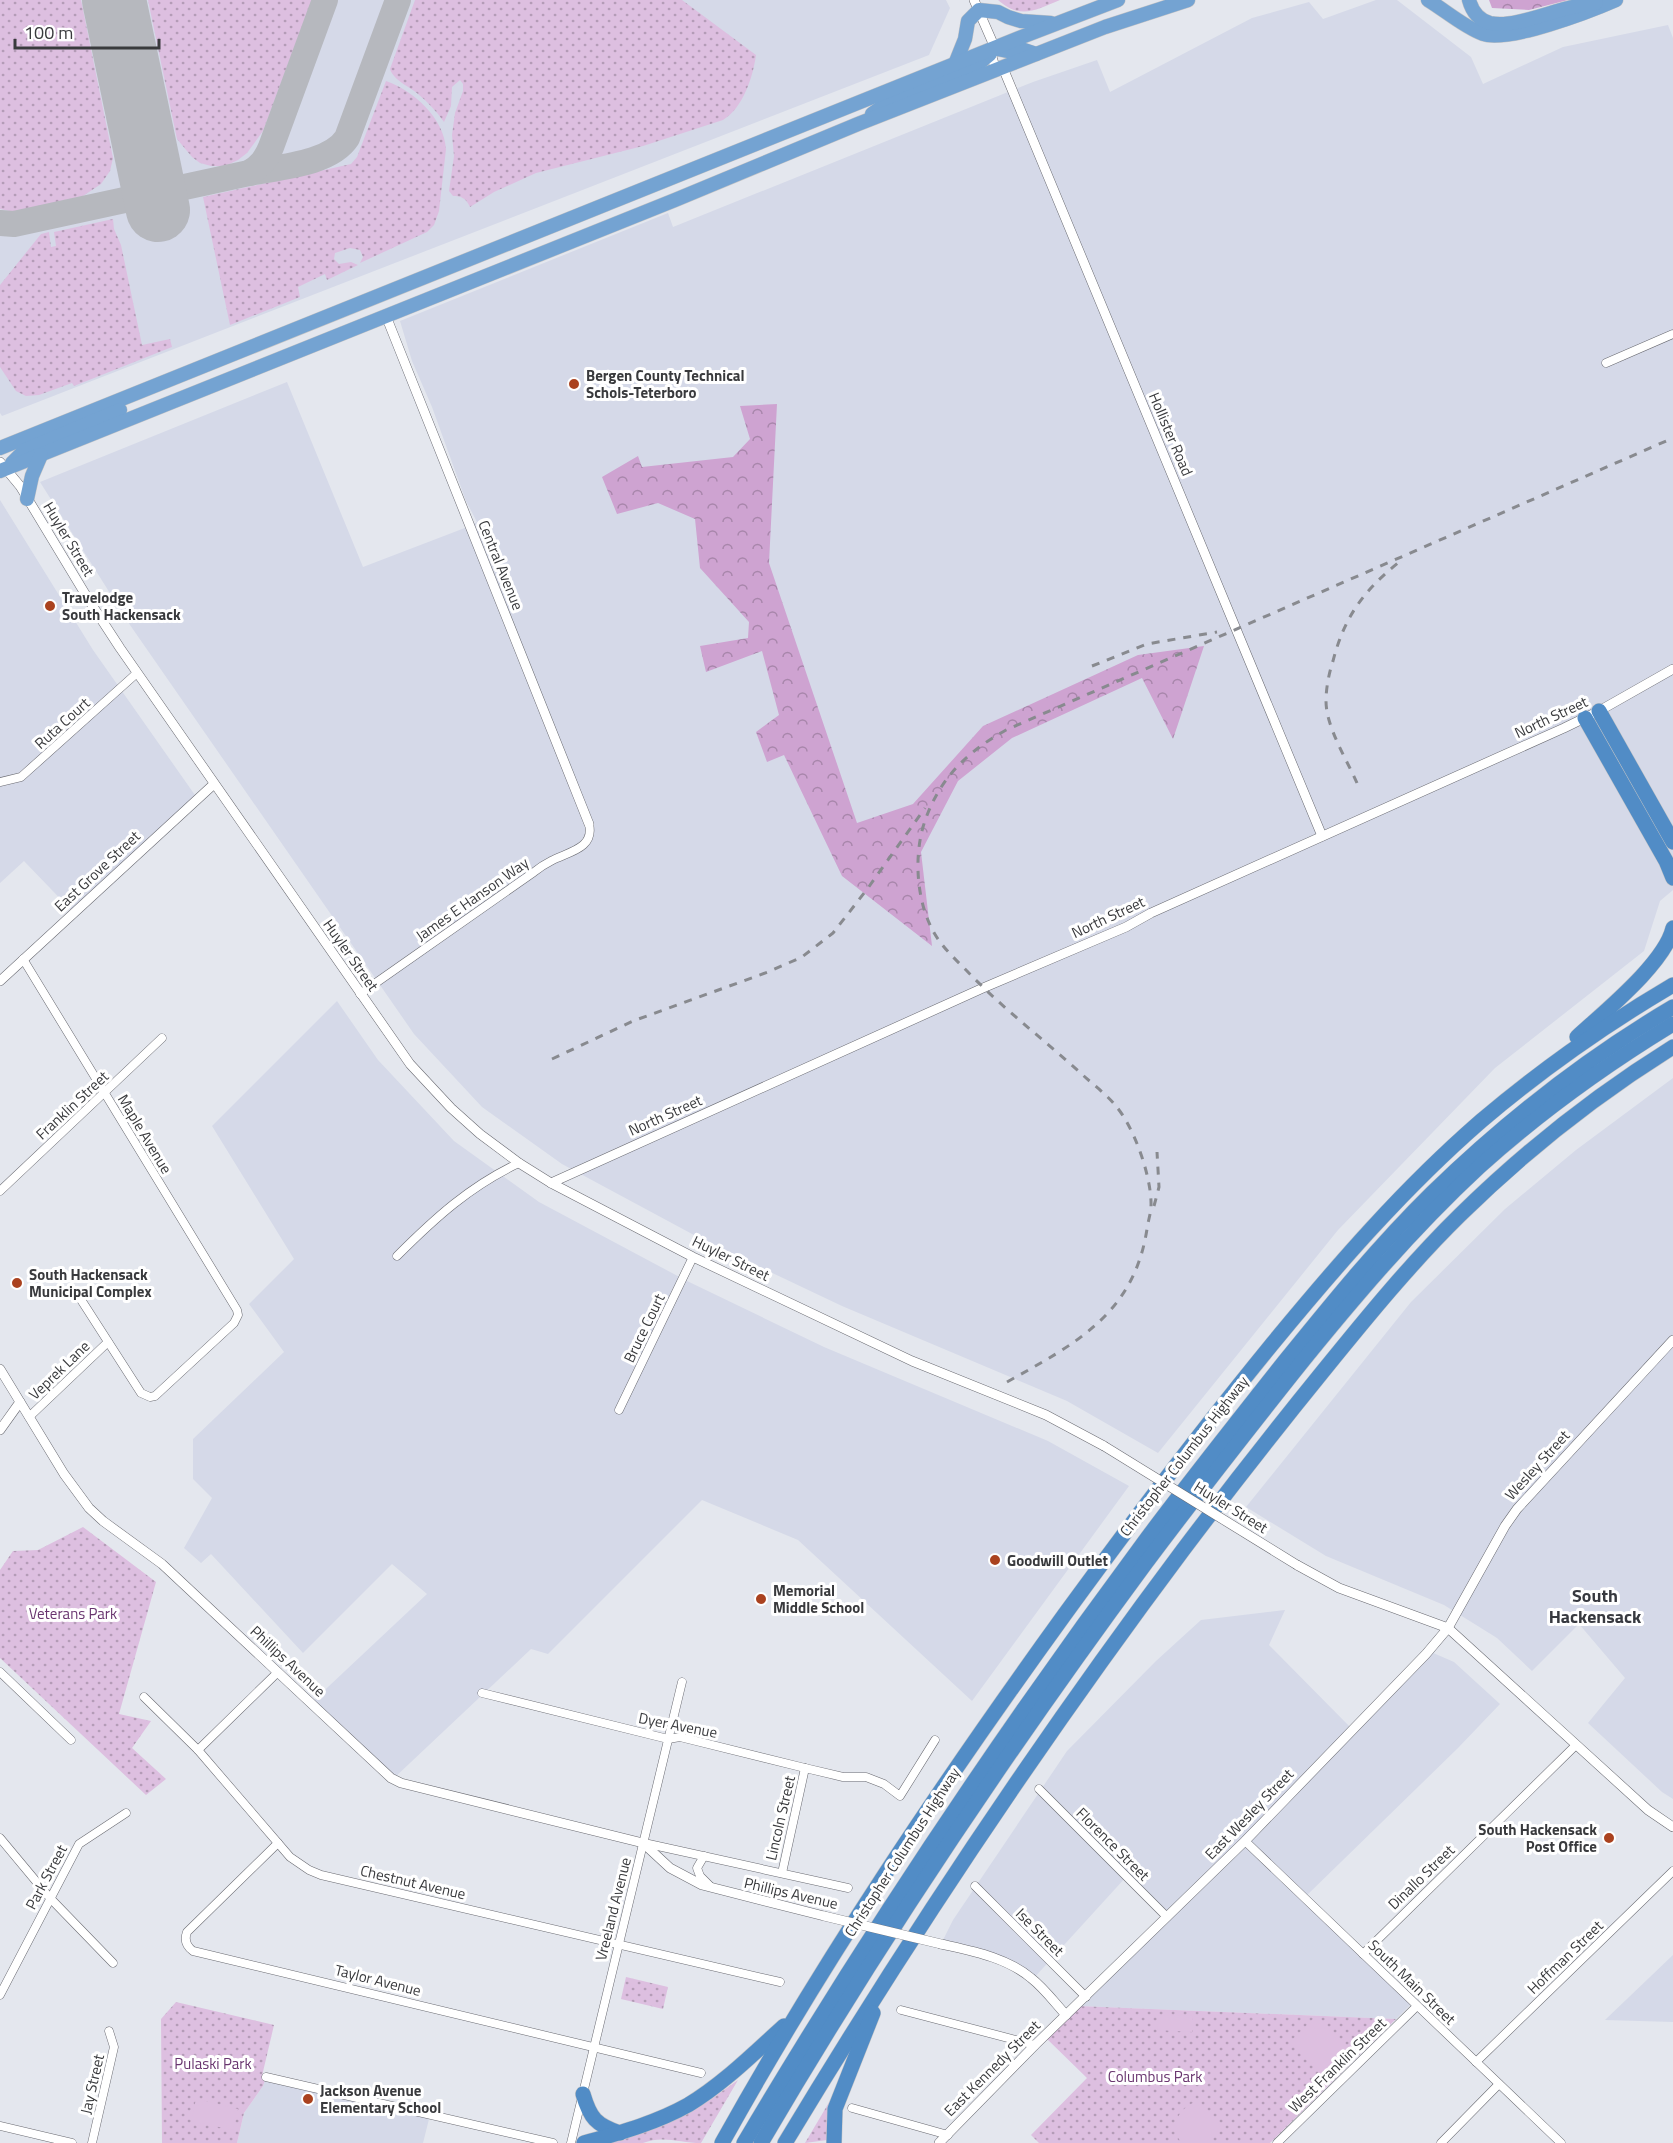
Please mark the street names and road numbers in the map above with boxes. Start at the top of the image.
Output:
street label: Hollister Road [1143,389,1199,479]
street label: Huyler Street [38,497,101,581]
street label: Central Avenue [472,517,530,613]
street label: North Street [1511,690,1592,744]
street label: Ruta Court [29,691,95,754]
street label: East Grove Street [49,825,146,917]
street label: James E Hanson Way [411,851,533,947]
street label: North Street [1068,890,1149,944]
street label: Huyler Street [318,914,385,996]
street label: Franklin Street [30,1065,114,1145]
street label: North Street [624,1088,706,1141]
street label: Maple Avenue [112,1090,178,1178]
street label: Huyler Street [688,1229,774,1287]
street label: Bruce Court [617,1289,671,1366]
street label: Veprek Lane [23,1335,95,1405]
street label: Christopher Columbus Highway [1114,1371,1254,1541]
street label: Wesley Street [1499,1424,1575,1505]
street label: Huyler Street [1189,1475,1273,1539]
street label: Phillips Avenue [245,1620,331,1702]
street label: Dyer Avenue [637,1706,719,1744]
street label: Christopher Columbus Highway [838,1763,966,1941]
street label: East Wesley Street [1199,1763,1299,1865]
street label: Lincoln Street [759,1773,801,1863]
street label: Florence Street [1071,1802,1156,1887]
street label: Dinallo Street [1382,1839,1460,1915]
street label: Park Street [19,1840,73,1914]
street label: Vreeland Avenue [589,1855,637,1963]
street label: Chestnut Avenue [358,1859,468,1905]
street label: Phillips Avenue [742,1871,840,1915]
street label: Ise Street [1011,1903,1070,1962]
street label: Hoffman Street [1522,1914,1609,1999]
street label: South Main Street [1363,1934,1462,2030]
street label: Taylor Avenue [333,1958,423,2002]
street label: West Franklin Street [1283,2012,1392,2118]
street label: East Kennedy Street [939,2014,1046,2121]
street label: Jay Street [74,2051,110,2116]

